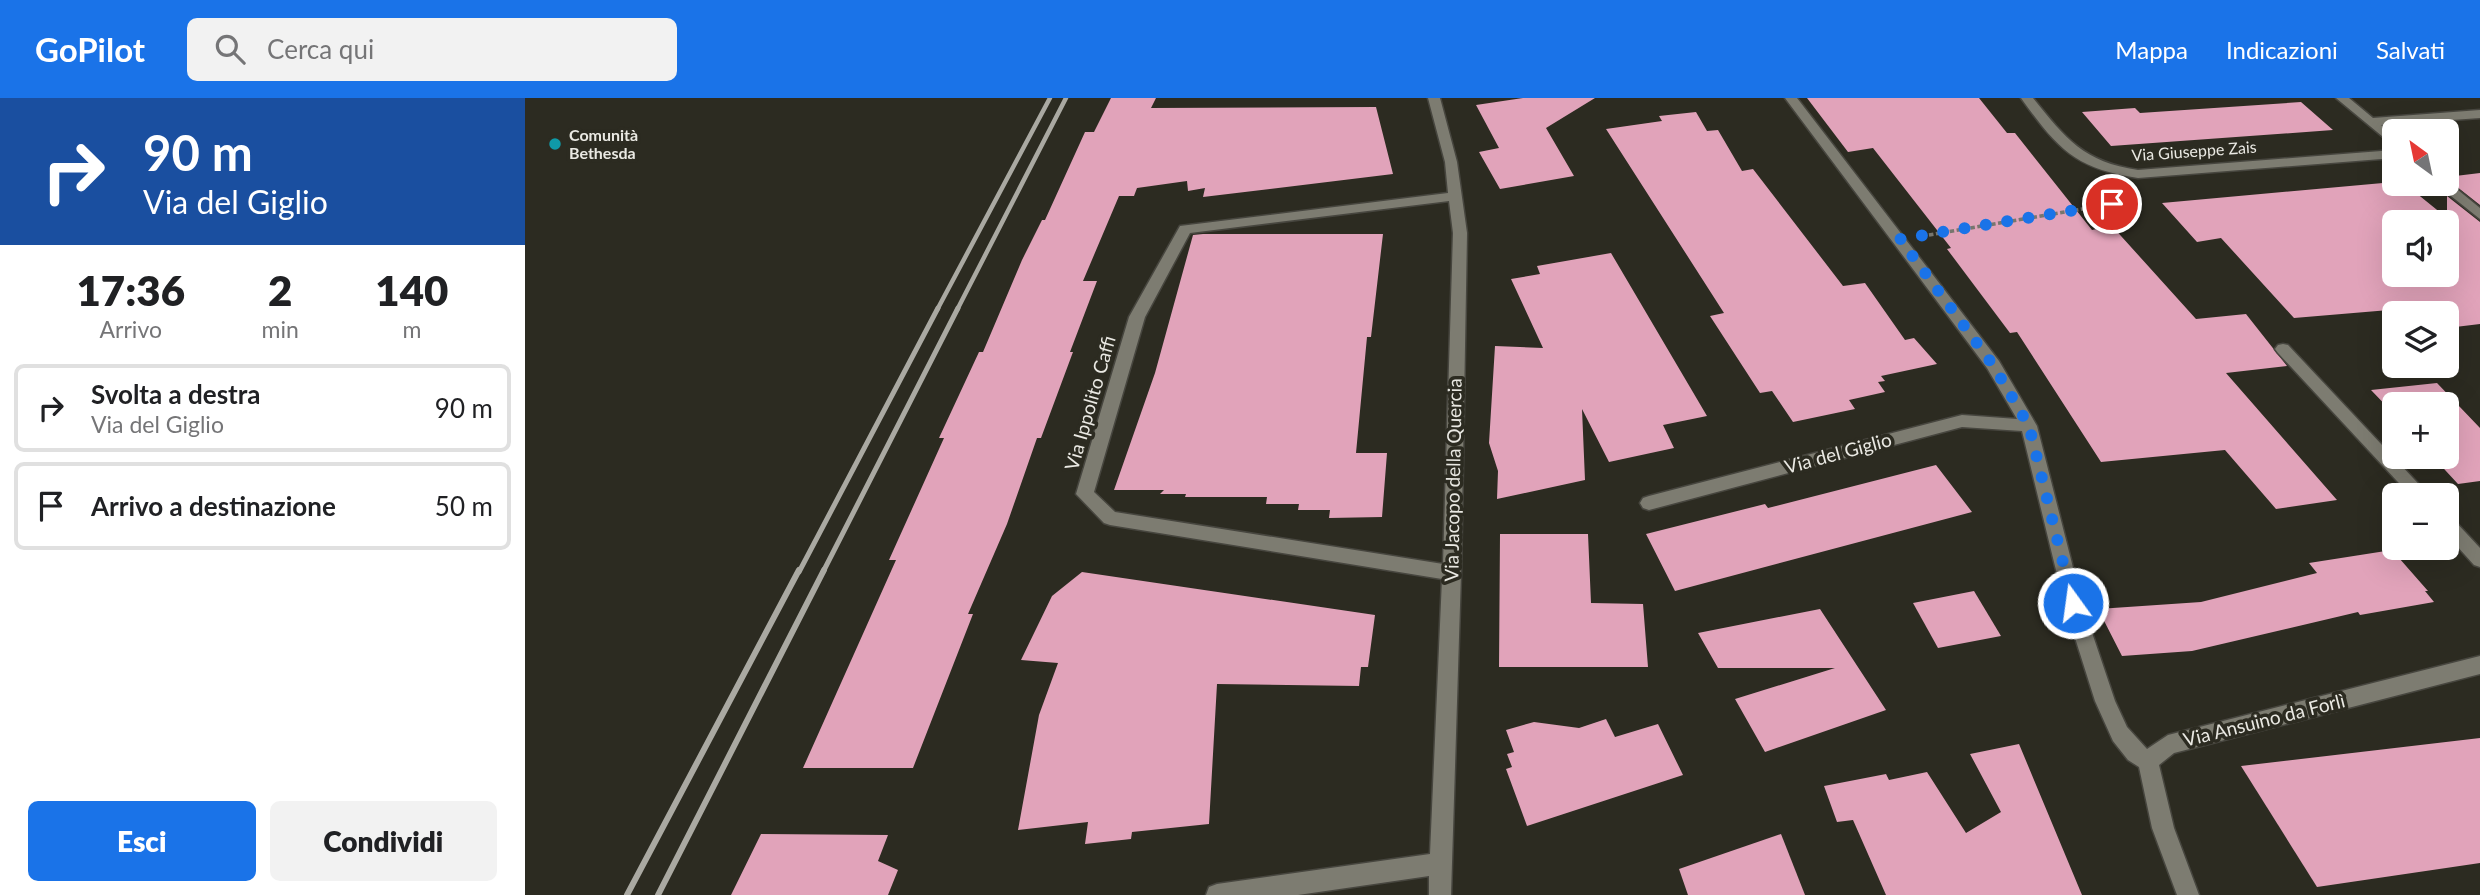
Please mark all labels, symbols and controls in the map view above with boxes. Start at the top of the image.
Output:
search box [187,18,677,81]
text: GoPilot [35,29,145,69]
icon: search [211,30,249,68]
text: Cerca qui [267,33,374,65]
text: Mappa [2115,35,2188,64]
text: Indicazioni [2226,35,2338,64]
text: Salvati [2376,35,2445,64]
north arrow [2382,119,2459,196]
map controls [2382,119,2459,560]
text: 90 m [143,123,253,181]
place label: Comunità Bethesda [569,125,638,162]
icon: right [28,126,119,217]
marker: Comunità Bethesda [547,136,563,152]
street label: Via Giuseppe Zais [2131,137,2257,164]
pin [2082,174,2142,234]
text: Via del Giglio [143,182,328,221]
icon: arrive [2093,185,2131,223]
button: sound [2382,210,2459,287]
text: 17:36 [77,265,185,315]
text: 2 [268,265,292,315]
text: 140 [375,265,448,315]
button: layers [2382,301,2459,378]
text: Arrivo [100,315,162,343]
text: min [262,315,299,343]
text: m [402,315,421,343]
street label: Via Ippolito Caffi [1059,333,1120,473]
text: Svolta a destra [91,378,261,410]
street label: Via Jacopo della Quercia [1439,378,1466,582]
icon: right [32,389,70,427]
text: 90 m [435,392,493,424]
button: + [2382,392,2459,469]
text: Via del Giglio [91,410,224,438]
street label: Via del Giglio [1782,427,1894,478]
button: − [2382,483,2459,560]
icon: arrive [32,487,70,525]
text: Arrivo a destinazione [91,490,336,522]
text: 50 m [435,490,493,522]
position arrow [2036,566,2110,640]
street label: Via Ansuino da Forlì [2181,688,2347,751]
button: Esci [28,801,256,881]
button: Condividi [270,801,497,881]

